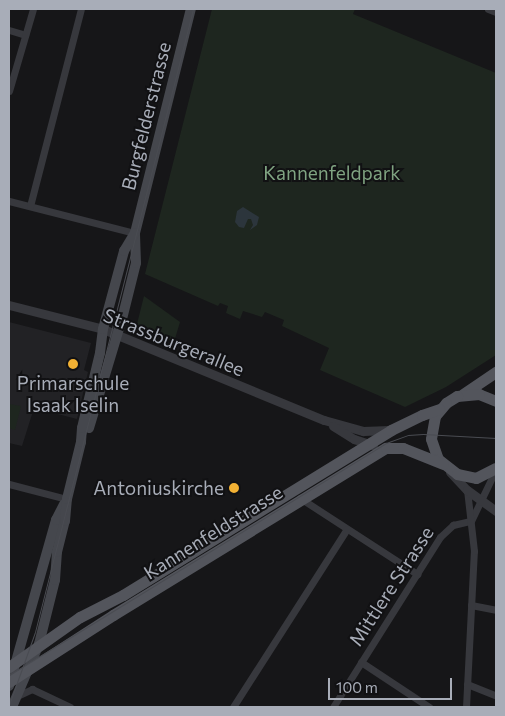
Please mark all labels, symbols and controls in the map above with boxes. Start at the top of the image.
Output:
street label: Burgfelderstrasse [117,40,175,192]
park label: Kannenfeldpark [263,162,401,184]
street label: Strassburgerallee [100,303,248,381]
marker: Primarschule Isaak Iselin [67,358,79,370]
place label: Primarschule Isaak Iselin [17,372,129,416]
place label: Antoniuskirche [93,477,224,499]
street label: Kannenfeldstrasse [139,480,287,584]
marker: Antoniuskirche [228,482,240,494]
street label: Mittlere Strasse [344,522,438,650]
scale bar [330,668,454,700]
text: 100 m [336,678,378,696]

